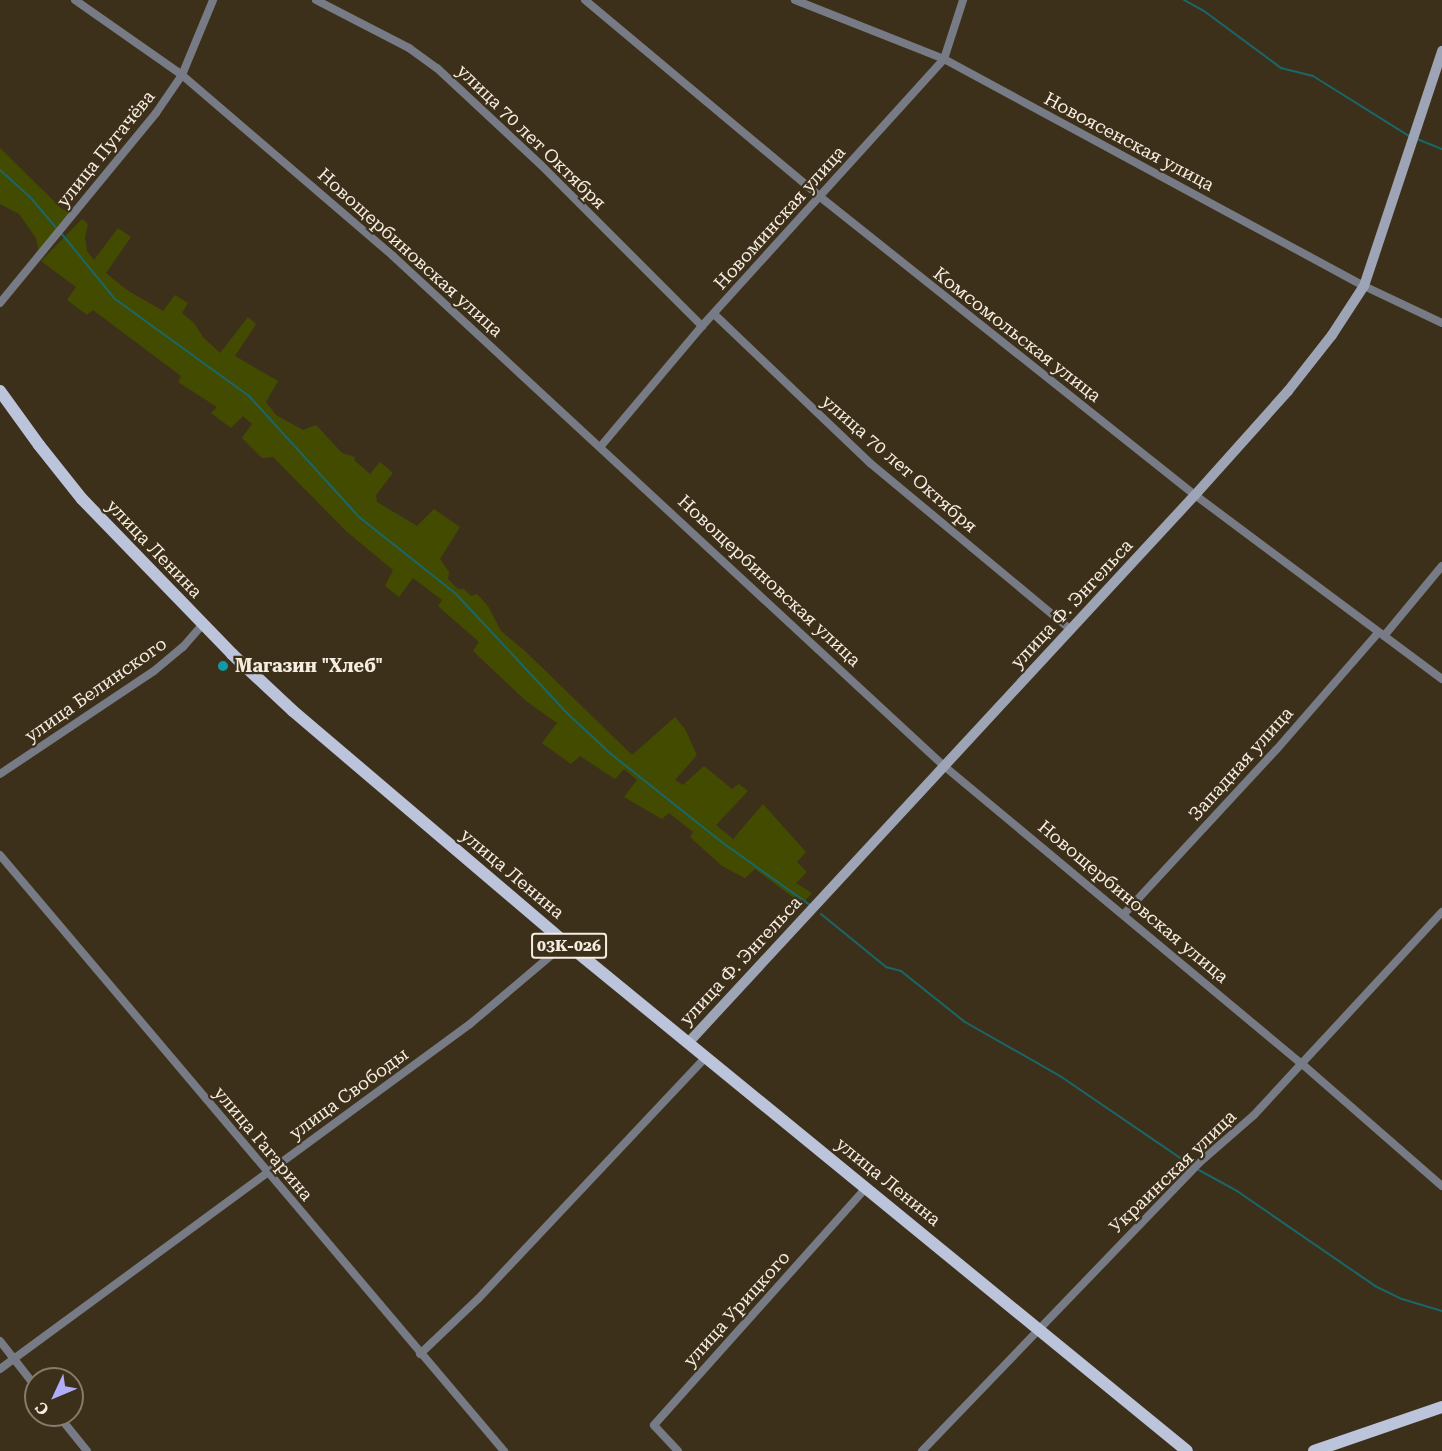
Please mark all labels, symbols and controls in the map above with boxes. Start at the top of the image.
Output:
street label: улица 70 лет Октября [452,60,610,214]
street label: улица Пугачёва [52,86,160,212]
street label: Новоясенская улица [1040,88,1218,196]
street label: Новоминская улица [710,142,850,294]
street label: Новощербиновская улица [313,164,507,342]
street label: Комсомольская улица [929,263,1105,407]
street label: улица 70 лет Октября [817,391,981,537]
street label: Новощербиновская улица [673,491,865,671]
street label: улица Ленина [102,495,206,603]
street label: улица Ф. Энгельса [1007,535,1137,673]
street label: улица Белинского [21,633,171,747]
place label: Магазин "Хлеб" [235,655,383,677]
marker: Магазин "Хлеб" [216,659,230,673]
street label: Западная улица [1184,703,1298,825]
street label: Новощербиновская улица [1033,816,1233,988]
street label: улица Ленина [456,824,568,924]
street label: улица Ф. Энгельса [676,892,806,1030]
road number: 03К-026 [530,933,608,959]
street label: улица Свободы [285,1044,413,1144]
street label: улица Гагарина [209,1082,317,1206]
street label: Украинская улица [1105,1106,1241,1238]
street label: улица Ленина [831,1133,945,1231]
street label: улица Урицкого [679,1247,795,1371]
north arrow [24,1367,84,1427]
text: С [31,1398,53,1419]

